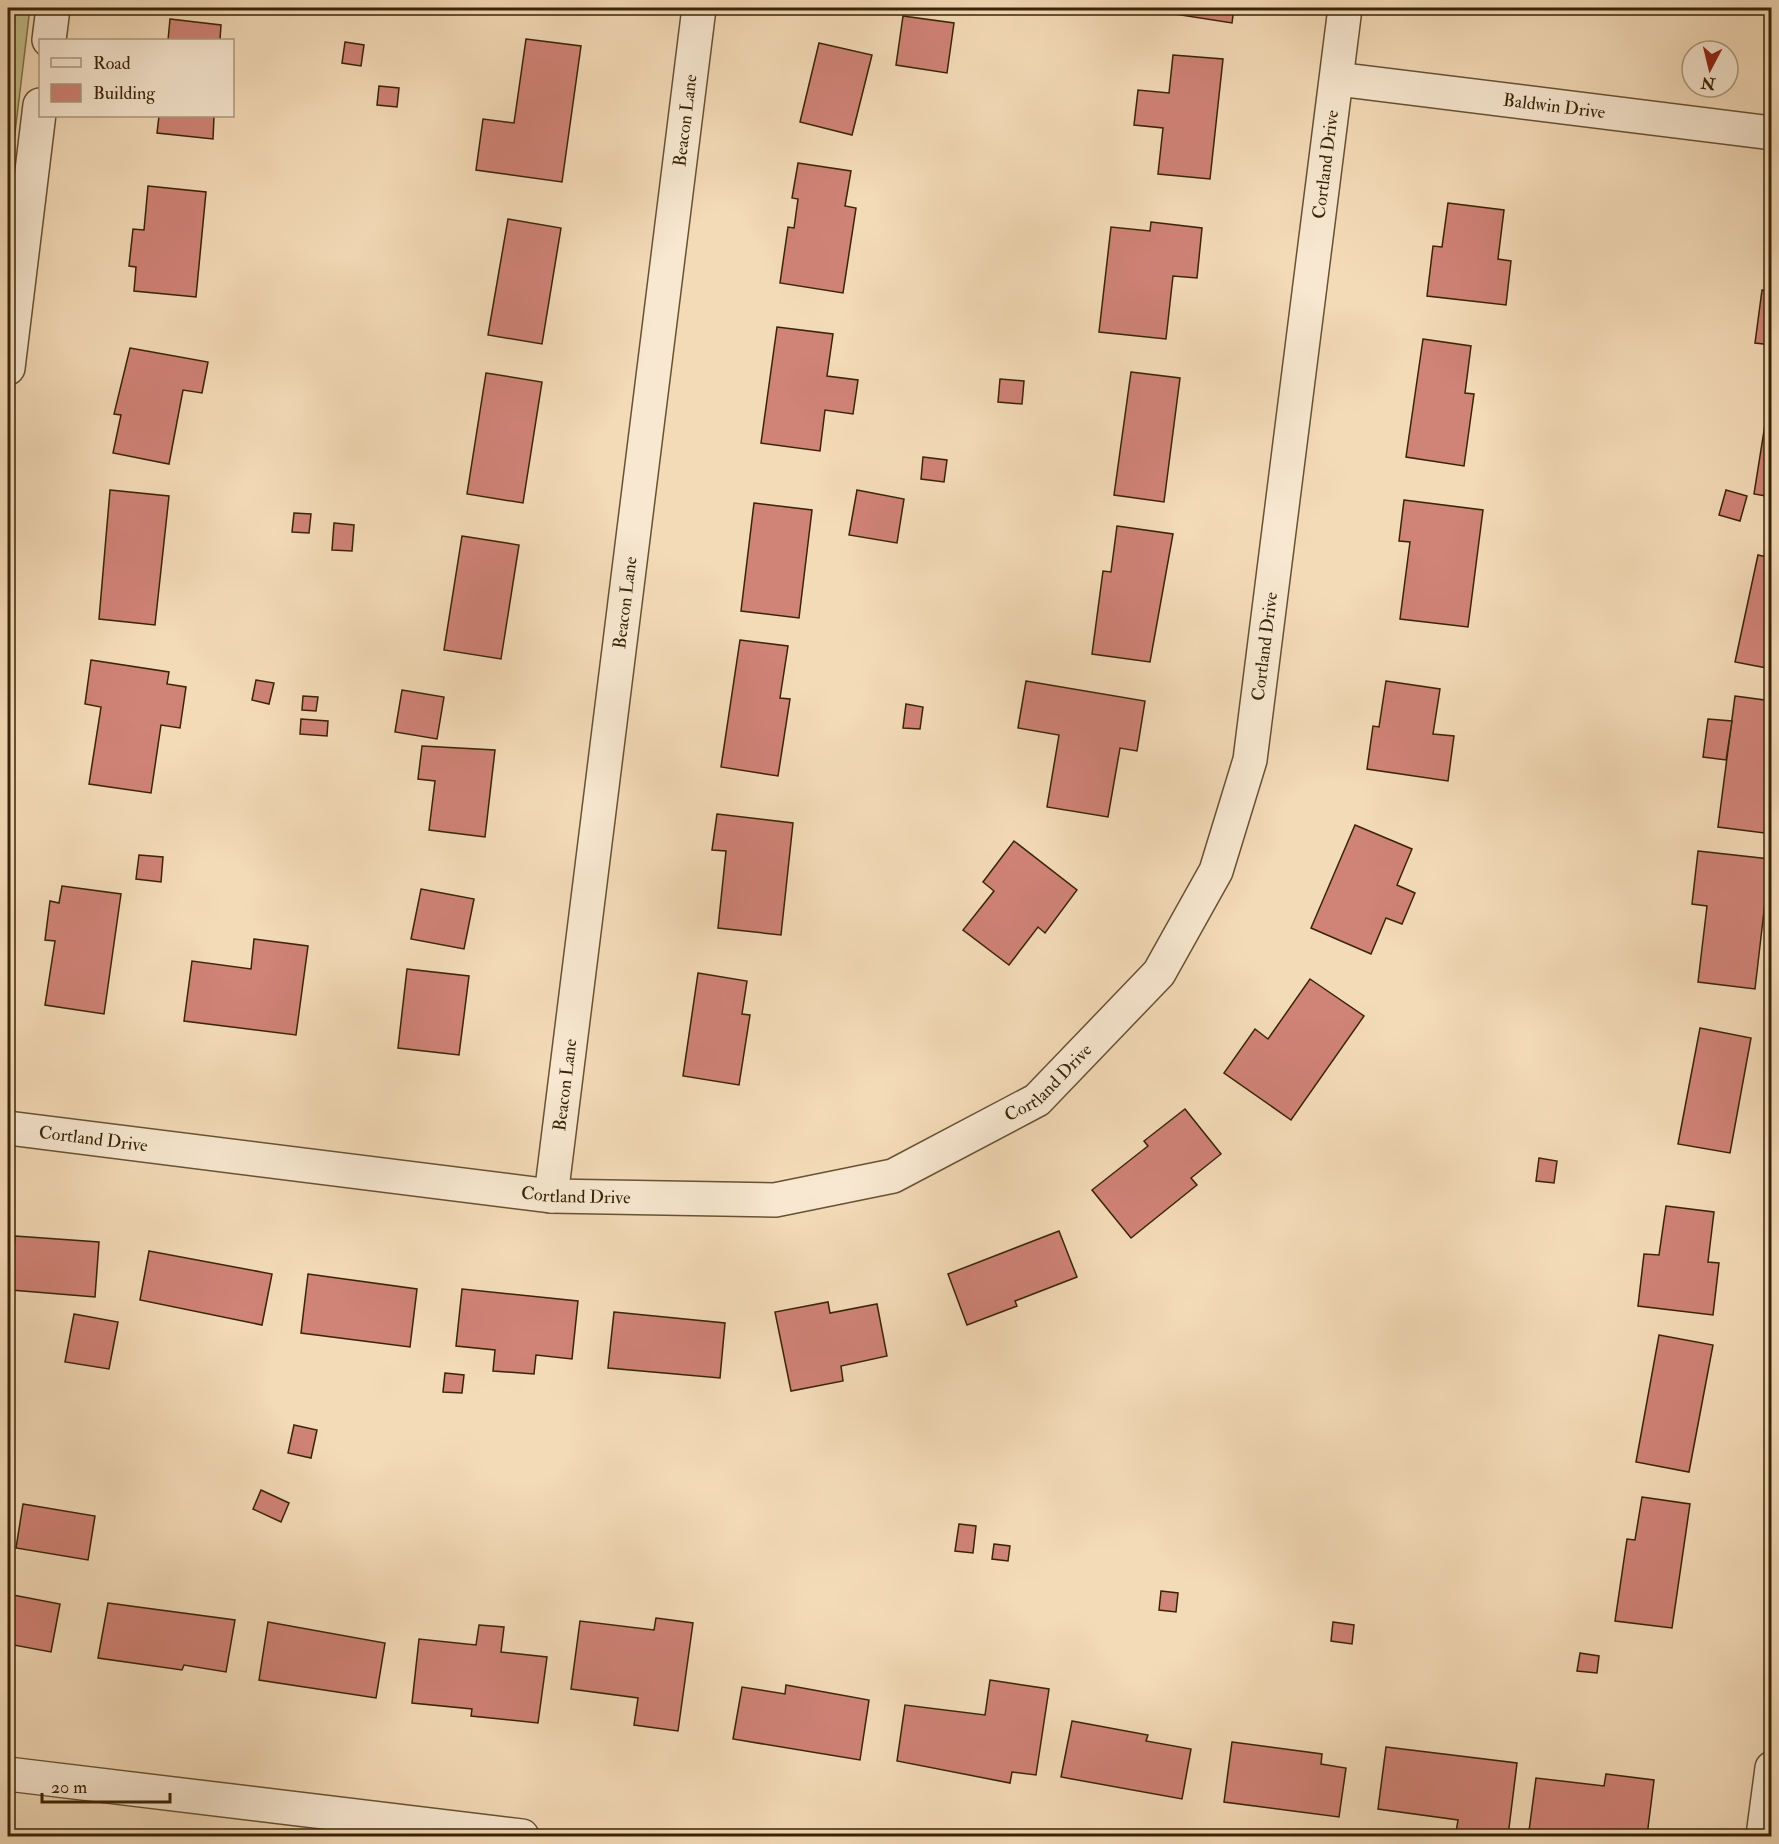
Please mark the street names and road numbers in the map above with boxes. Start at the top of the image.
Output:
street label: Beacon Lane [668,72,703,168]
street label: Baldwin Drive [1502,89,1607,124]
street label: Cortland Drive [1307,108,1344,220]
street label: Beacon Lane [608,555,643,650]
street label: Cortland Drive [1247,590,1283,702]
street label: Beacon Lane [548,1037,583,1132]
street label: Cortland Drive [1001,1038,1097,1127]
street label: Cortland Drive [37,1121,150,1157]
street label: Cortland Drive [520,1181,631,1209]

